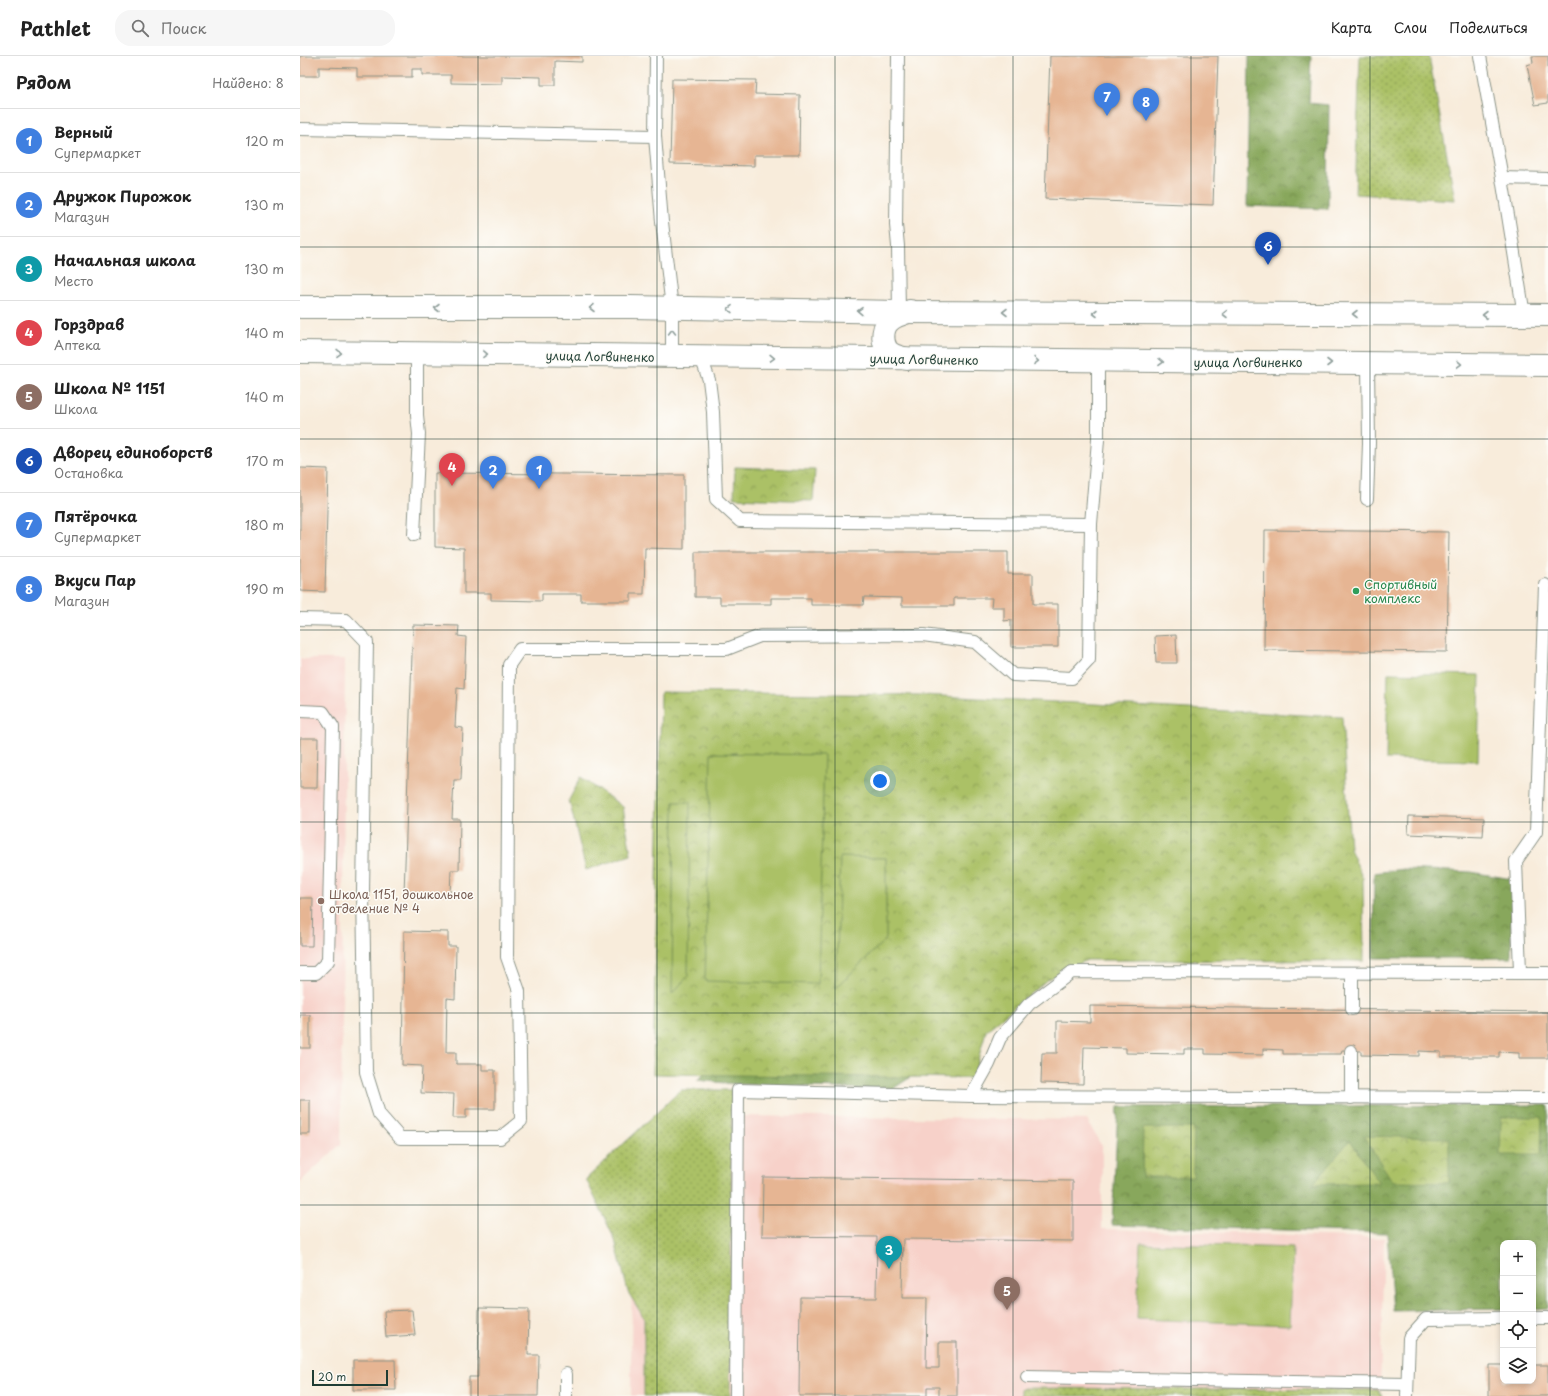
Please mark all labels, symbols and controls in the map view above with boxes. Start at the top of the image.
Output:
search box [115,10,395,46]
text: Pathlet [20,14,91,42]
text: Поиск [161,16,206,39]
icon: search [129,17,151,39]
text: Карта [1331,17,1372,38]
text: Слои [1394,17,1427,38]
text: Поделиться [1449,17,1528,38]
text: Рядом [16,69,71,95]
text: Найдено: 8 [212,73,284,92]
pin: 7 [1094,83,1120,116]
pin: 8 [1133,88,1159,121]
text: Верный [54,120,113,143]
text: 1 [26,131,32,150]
text: 120 m [245,131,284,150]
text: Супермаркет [54,143,141,162]
text: Дружок Пирожок [54,184,191,207]
text: 2 [24,195,34,214]
text: 130 m [245,195,284,214]
text: Магазин [54,207,110,226]
pin: 6 [1255,232,1281,265]
text: Начальная школа [54,248,196,271]
text: 3 [25,259,33,278]
text: 130 m [245,259,284,278]
text: Место [54,271,94,290]
one-way arrow [434,304,440,312]
one-way arrow [589,304,595,312]
one-way arrow [727,305,733,313]
one-way arrow [857,307,863,315]
one-way arrow [1002,308,1008,316]
one-way arrow [1092,309,1098,317]
one-way arrow [1222,310,1228,318]
one-way arrow [1352,310,1358,318]
one-way arrow [1482,311,1488,319]
text: Горздрав [54,312,124,335]
text: 4 [25,323,33,342]
text: 140 m [245,323,284,342]
one-way arrow [668,329,676,335]
text: Аптека [54,335,101,354]
street label: улица Логвиненко [545,346,655,366]
one-way arrow [336,349,342,357]
street label: улица Логвиненко [869,349,979,369]
one-way arrow [482,350,488,358]
street label: улица Логвиненко [1194,353,1303,371]
one-way arrow [769,354,775,362]
one-way arrow [1033,357,1039,365]
one-way arrow [1158,358,1164,366]
one-way arrow [1326,359,1332,367]
one-way arrow [1456,360,1462,368]
text: Школа № 1151 [54,376,165,399]
text: 5 [25,387,33,406]
text: 140 m [245,387,284,406]
text: Школа [54,399,98,418]
text: Дворец единоборств [54,440,213,463]
text: 6 [24,451,34,470]
text: 170 m [246,451,284,470]
pin: 4 [439,453,465,486]
pin: 2 [480,456,506,489]
pin: 1 [526,456,552,489]
text: Остановка [54,463,123,482]
text: Пятёрочка [54,504,137,527]
text: 7 [25,515,33,534]
text: 180 m [245,515,284,534]
text: Супермаркет [54,527,141,546]
text: Вкуси Пар [54,568,136,591]
place label: Спортивный комплекс [1364,575,1437,607]
text: 8 [25,579,33,598]
text: 190 m [245,579,284,598]
marker: Спортивный комплекс [1351,586,1361,596]
text: Магазин [54,591,110,610]
your location [870,771,890,791]
place label: Школа 1151, дошкольное отделение № 4 [329,885,474,917]
marker: Школа 1151, дошкольное отделение № 4 [316,896,326,906]
pin: 3 [876,1236,902,1269]
map controls [1500,1240,1536,1384]
button: + [1500,1240,1536,1276]
button: − [1500,1276,1536,1312]
pin: 5 [994,1277,1020,1310]
button: locate [1500,1312,1536,1348]
button: layers [1500,1348,1536,1384]
scale bar [312,1368,388,1387]
text: 20 m [318,1368,346,1385]

